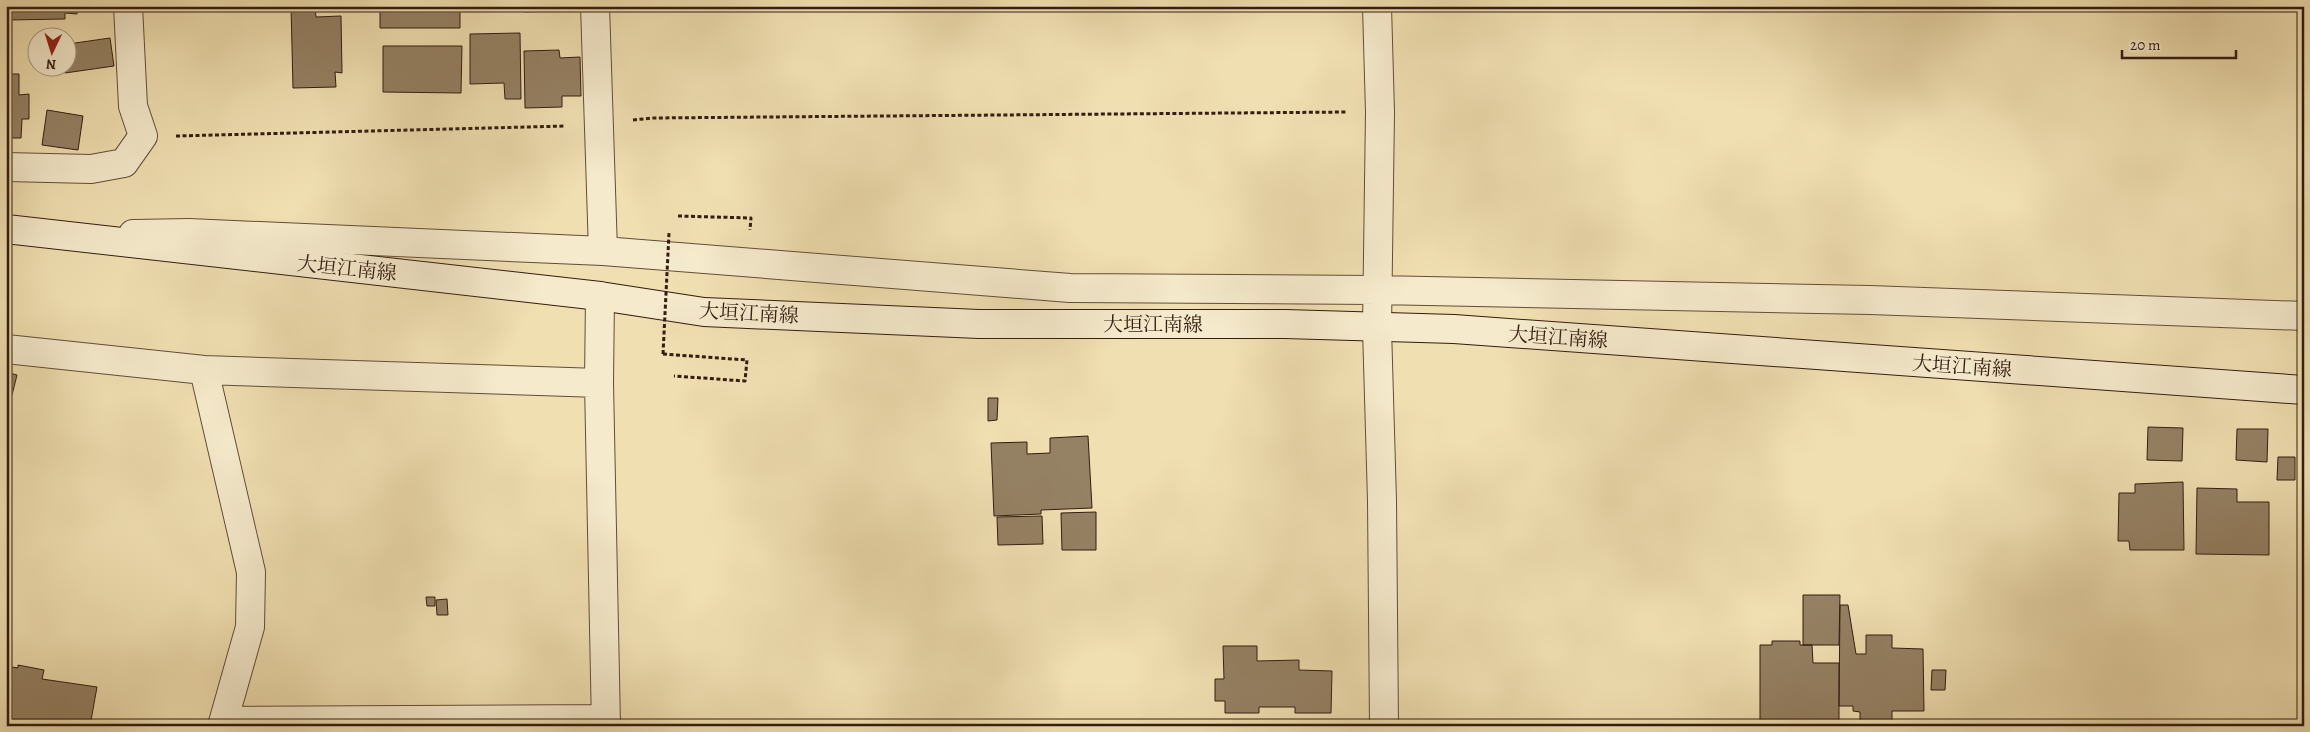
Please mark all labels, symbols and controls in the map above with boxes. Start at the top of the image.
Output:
north arrow [28,28,78,78]
scale bar [2122,28,2236,60]
text: 20 m [2130,35,2161,55]
text: N [45,55,57,74]
street label: 大垣江南線 [296,250,398,287]
street label: 大垣江南線 [698,297,800,330]
street label: 大垣江南線 [1103,311,1203,338]
street label: 大垣江南線 [1507,321,1609,354]
street label: 大垣江南線 [1911,350,2013,383]

